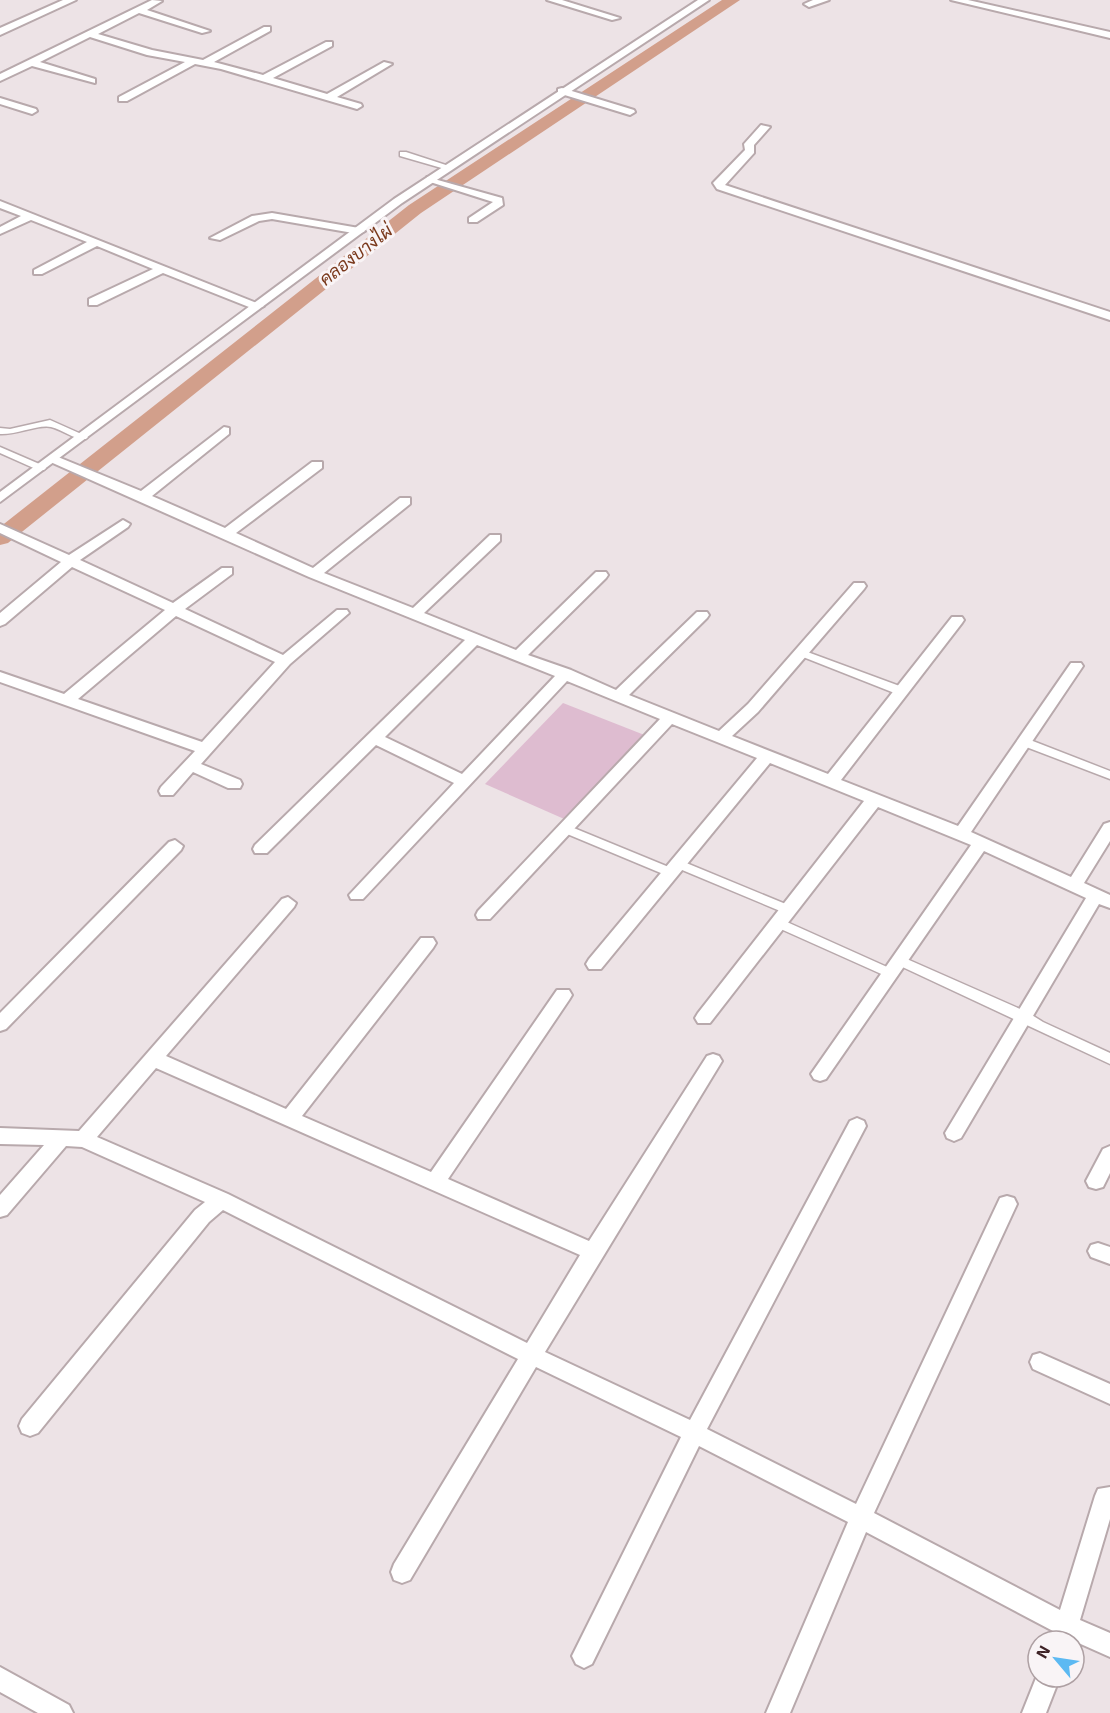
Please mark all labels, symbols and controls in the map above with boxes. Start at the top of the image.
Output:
water label: คลองบางไผ่ [314,217,397,290]
north arrow [1026,1629,1086,1689]
text: N [1031,1642,1054,1661]

